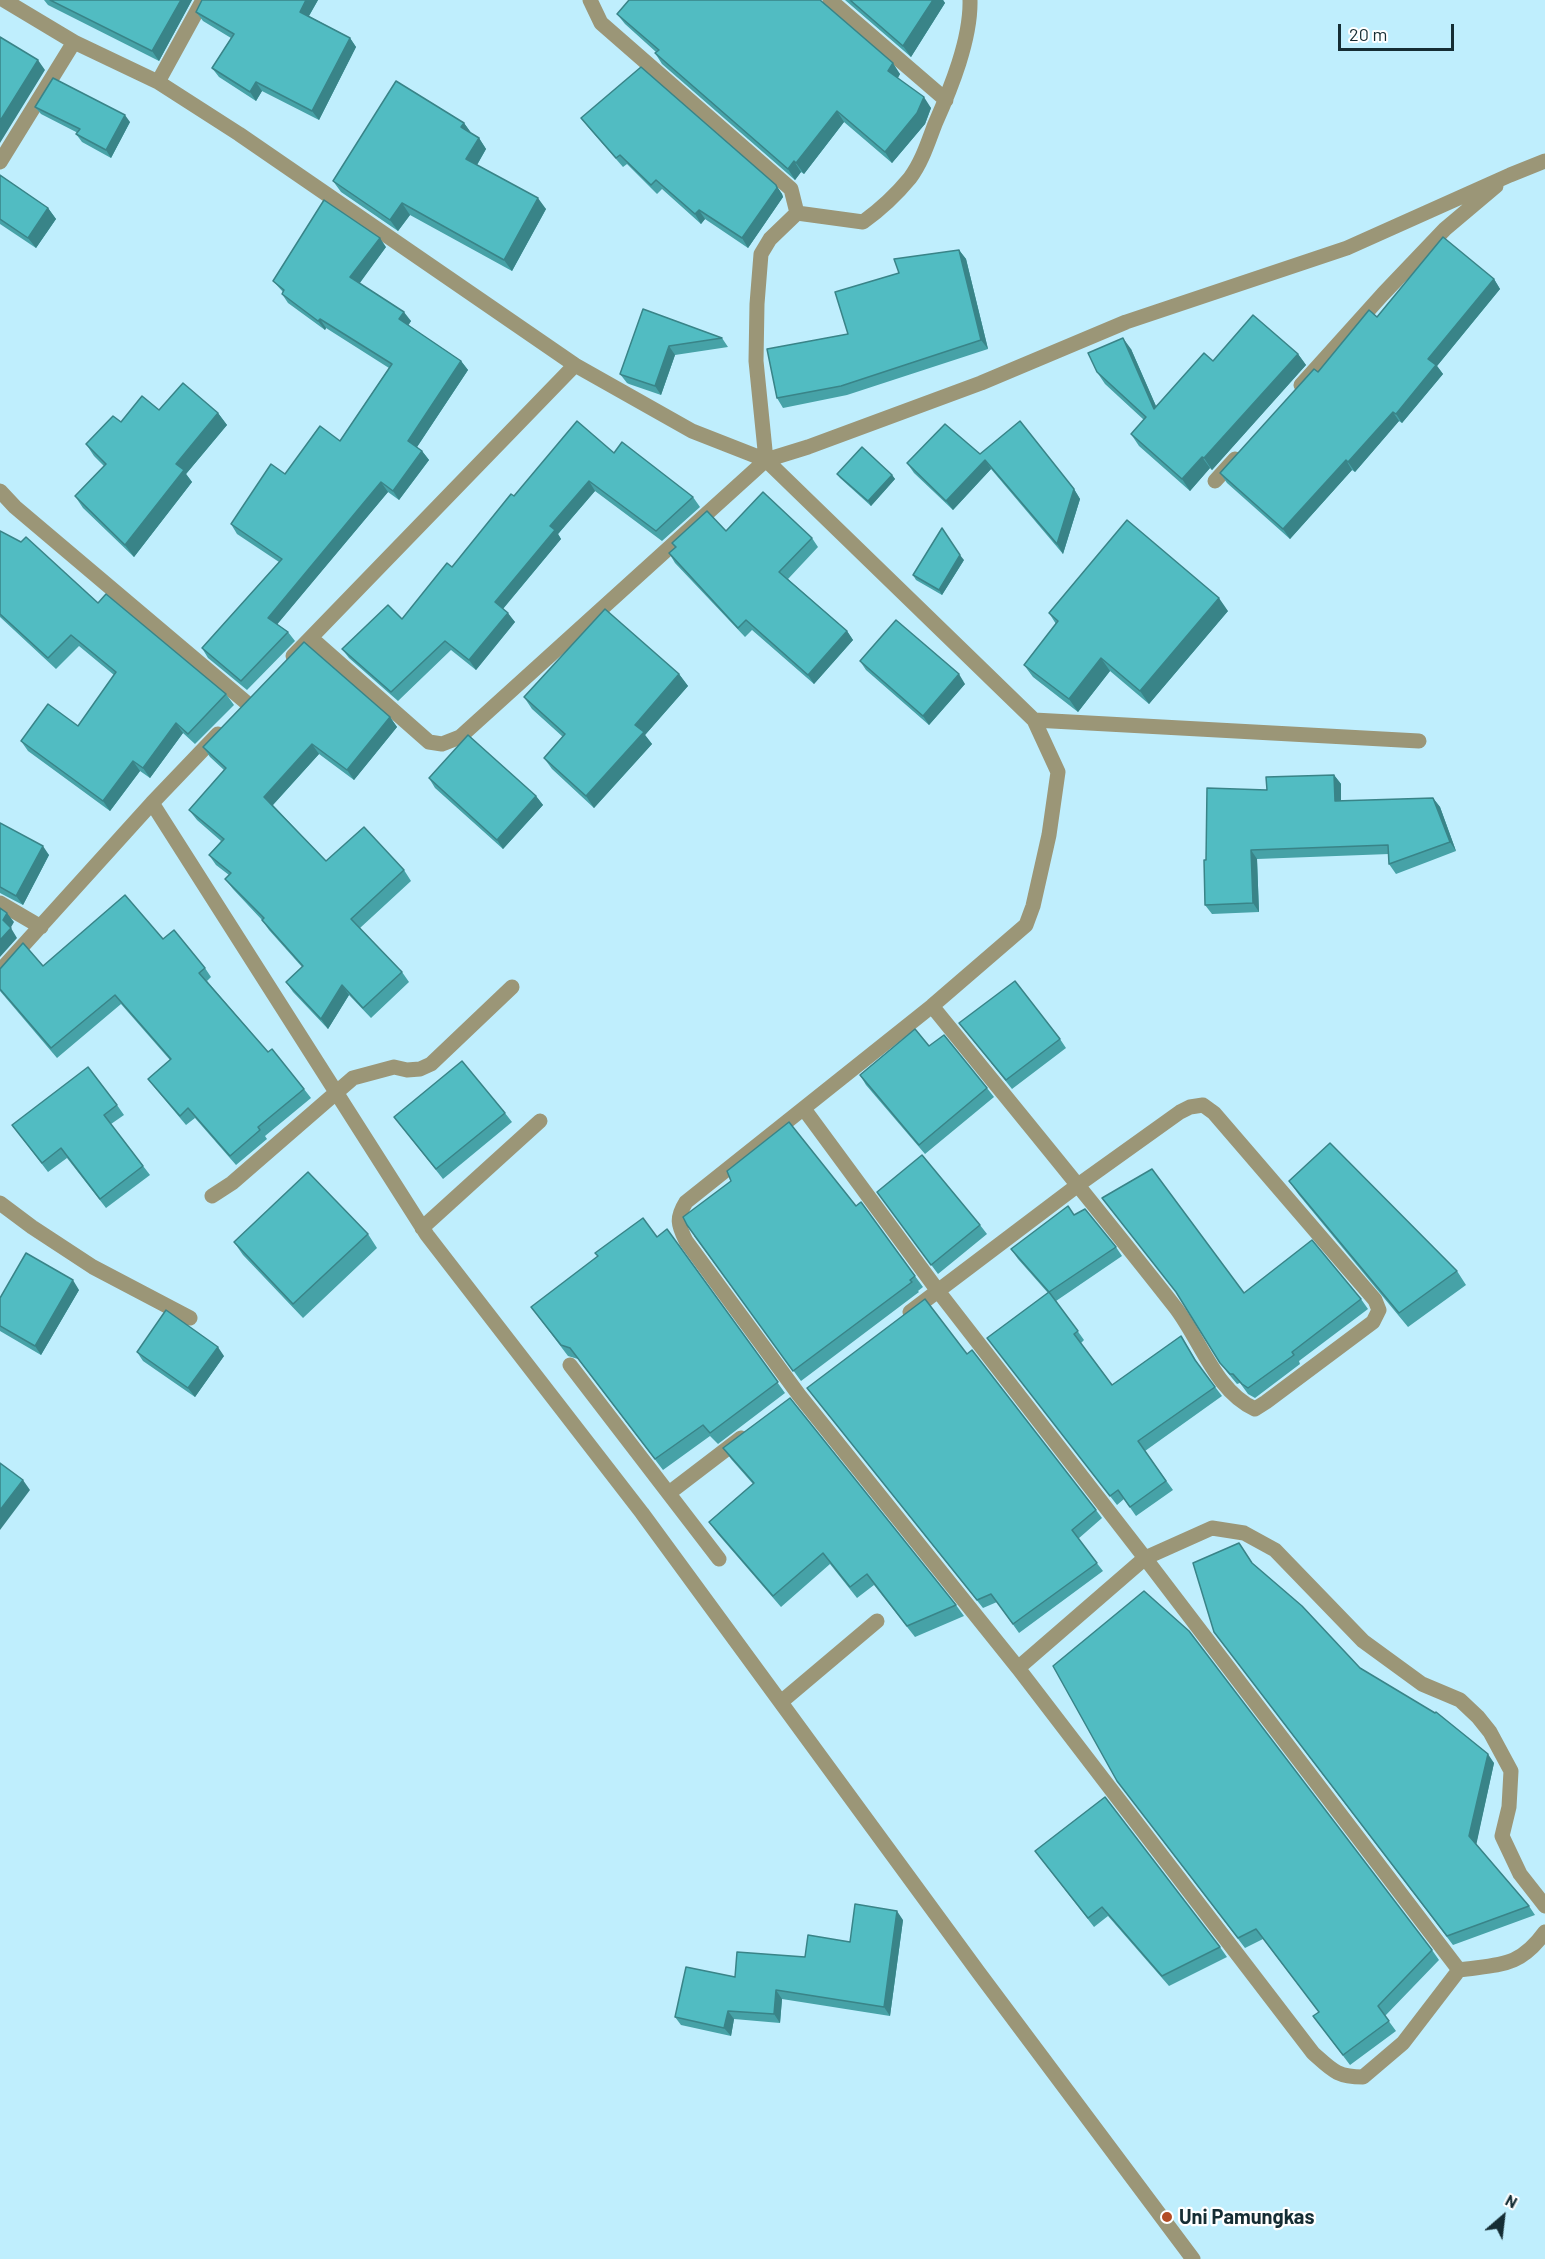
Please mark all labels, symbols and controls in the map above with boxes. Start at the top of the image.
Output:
scale bar [1341,12,1456,50]
text: 20 m [1349,23,1387,45]
north arrow [1473,2187,1533,2247]
text: N [1503,2190,1521,2212]
place label: Uni Pamungkas [1179,2205,1314,2229]
marker: Uni Pamungkas [1160,2210,1174,2224]

